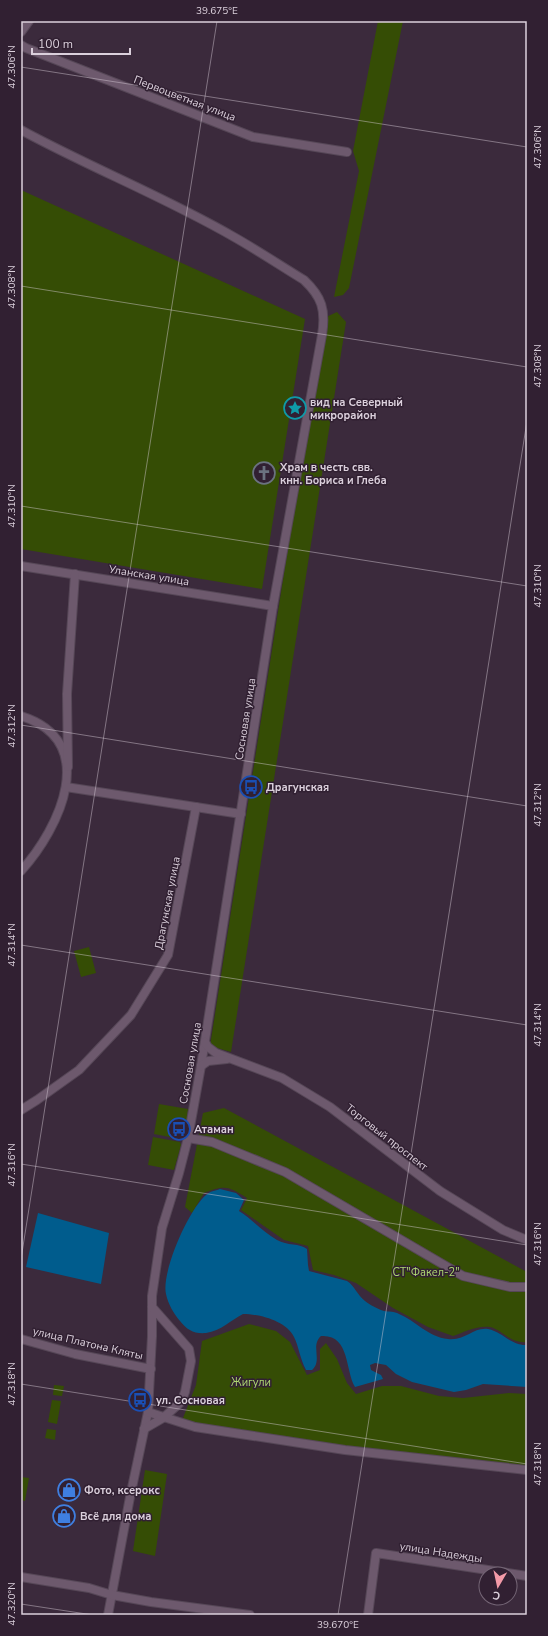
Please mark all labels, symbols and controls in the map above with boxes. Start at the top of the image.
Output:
text: 39.675°E [196,4,238,18]
scale bar [32,30,130,56]
text: 100 m [38,36,73,52]
text: 47.306°N [5,45,19,89]
street label: Первоцветная улица [132,72,238,125]
text: 47.306°N [531,125,545,169]
text: 47.308°N [5,265,19,309]
text: 47.308°N [531,344,545,388]
place icon: вид на Северный микрорайон [282,395,308,421]
place label: вид на Северный микрорайон [310,395,403,423]
church icon: Храм в честь свв. кнн. Бориса и Глеба [251,460,277,486]
place label: Храм в честь свв. кнн. Бориса и Глеба [279,460,387,488]
text: 47.310°N [5,484,19,528]
street label: Уланская улица [107,562,190,589]
text: 47.310°N [531,564,545,608]
street label: Сосновая улица [232,677,259,761]
text: 47.312°N [5,704,19,748]
bus stop icon: Драгунская [238,774,264,800]
place label: Драгунская [266,780,329,795]
text: 47.312°N [531,783,545,827]
street label: Драгунская улица [151,855,184,951]
text: 47.314°N [5,923,19,967]
text: 47.314°N [531,1003,545,1047]
street label: Сосновая улица [176,1021,205,1105]
street label: Торговый проспект [343,1101,431,1174]
bus stop icon: Атаман [166,1116,192,1142]
place label: Атаман [194,1122,234,1137]
text: 47.316°N [5,1143,19,1187]
text: 47.316°N [531,1222,545,1266]
park label: СТ"Факел-2" [392,1265,460,1280]
street label: улица Платона Кляты [31,1324,144,1363]
text: 47.318°N [5,1362,19,1406]
park label: Жигули [231,1375,271,1390]
bus stop icon: ул. Сосновая [127,1387,153,1413]
place label: ул. Сосновая [156,1393,225,1408]
text: 47.318°N [531,1442,545,1486]
shop icon: Фото, ксерокс [56,1477,82,1503]
place label: Фото, ксерокс [84,1483,160,1498]
shop icon: Всё для дома [51,1503,77,1529]
place label: Всё для дома [80,1509,152,1524]
street label: улица Надежды [399,1539,483,1566]
north arrow [478,1566,518,1606]
text: 47.320°N [5,1582,19,1626]
text: С [491,1587,501,1603]
text: 39.670°E [317,1618,359,1632]

